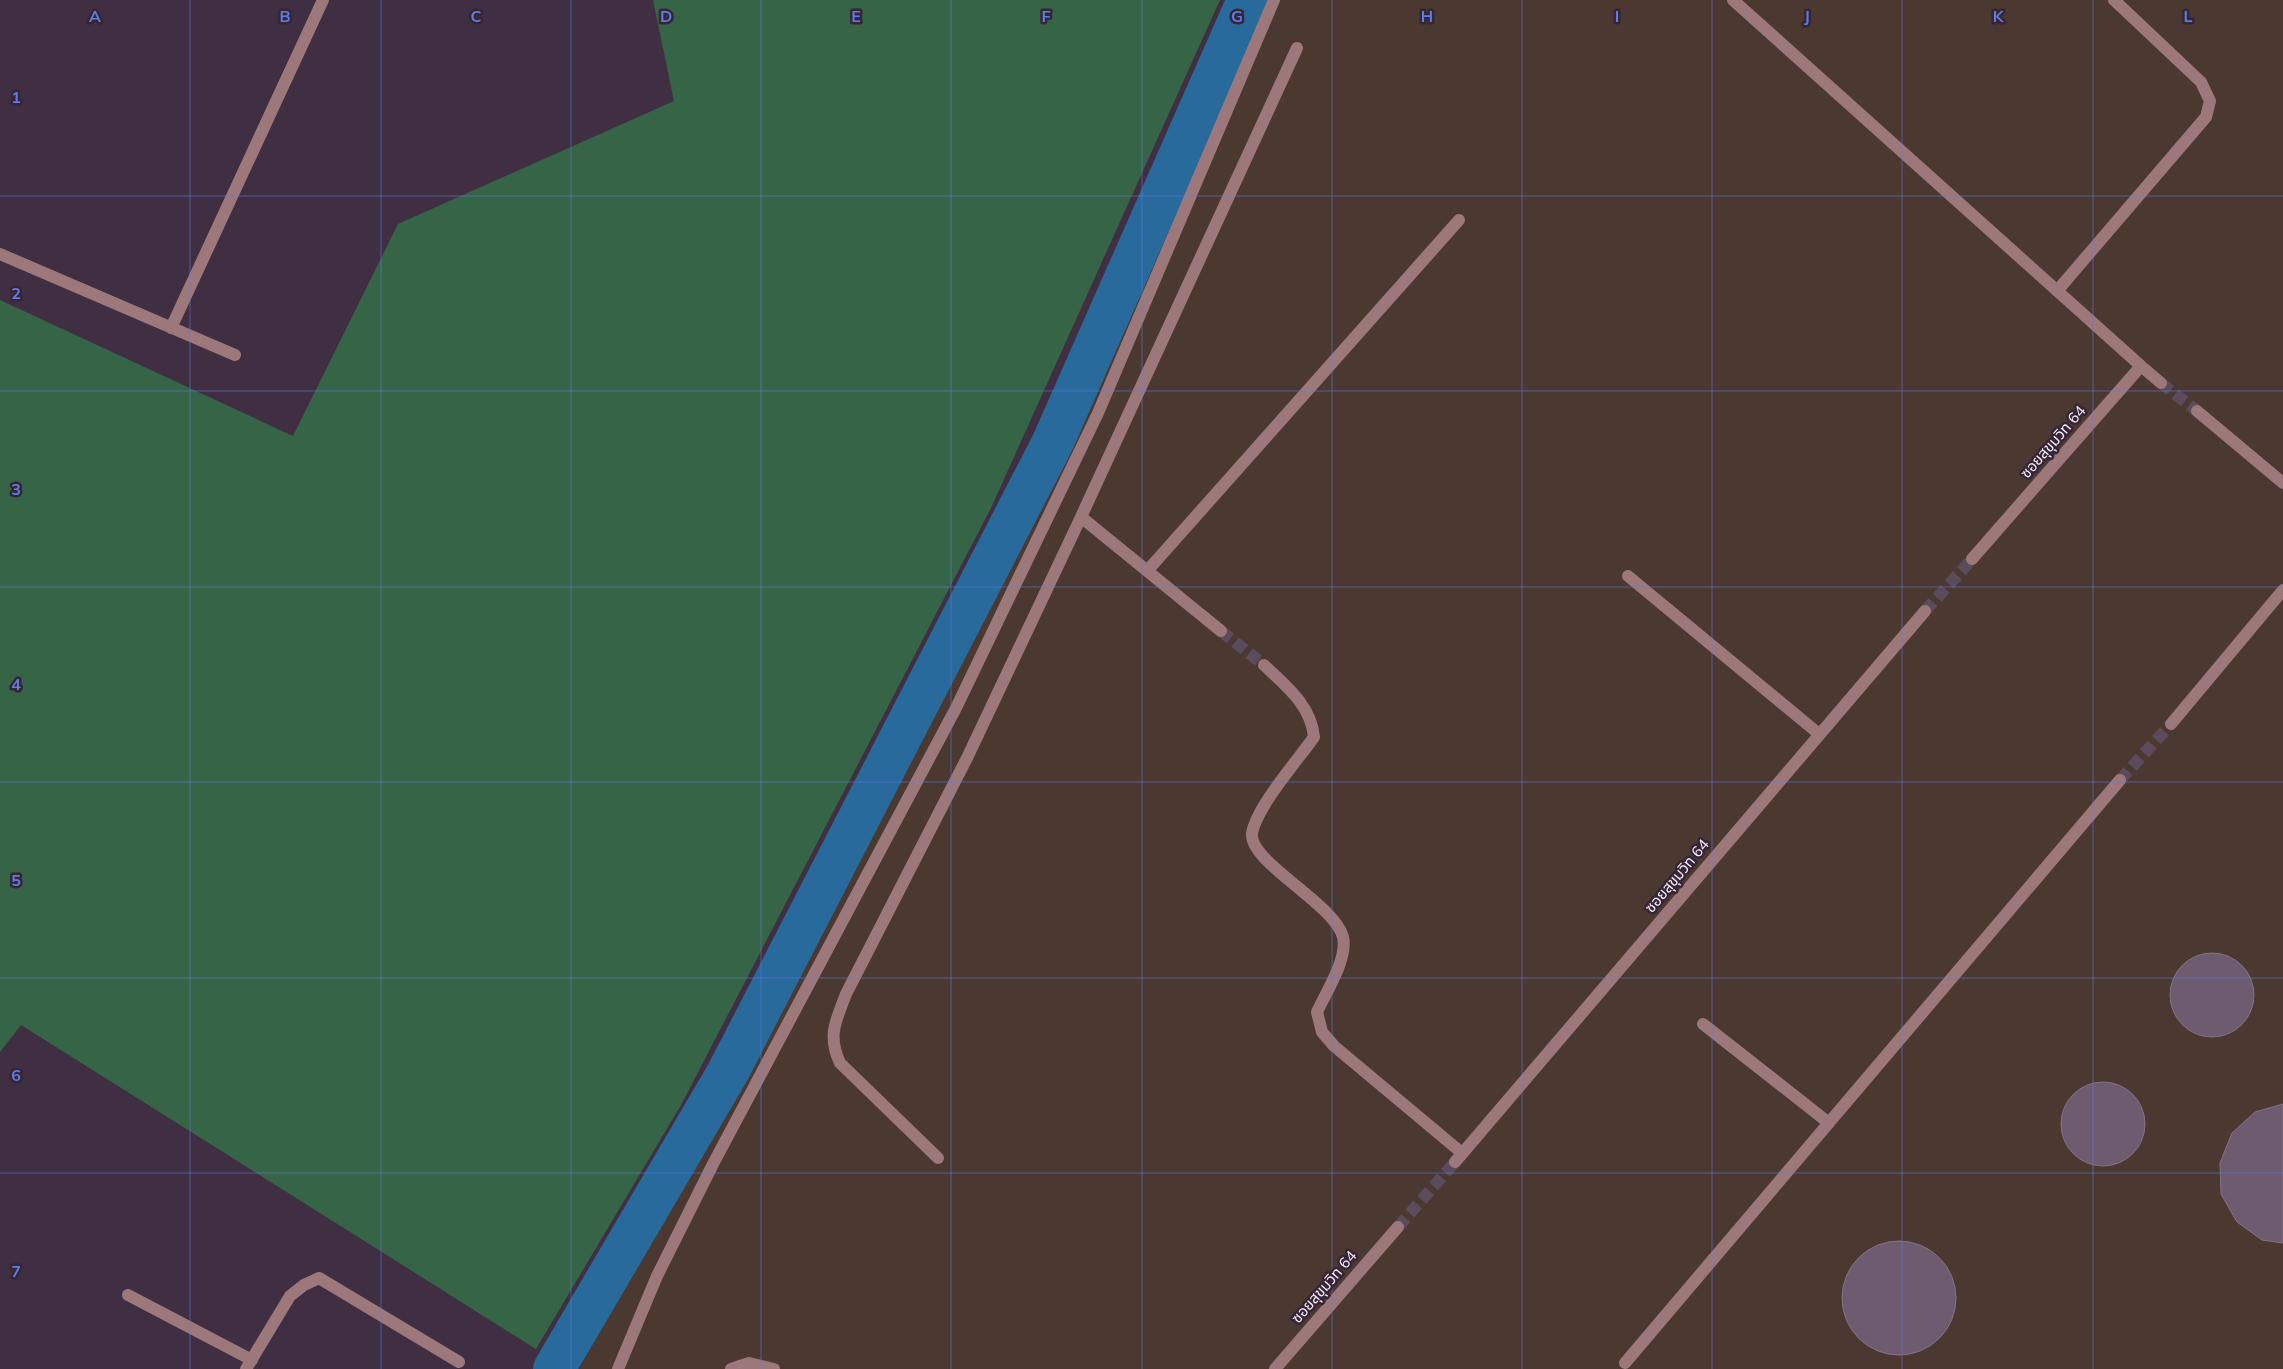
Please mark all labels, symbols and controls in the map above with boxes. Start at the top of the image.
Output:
text: A [89,6,101,26]
text: B [279,6,291,26]
text: C [471,6,482,26]
text: D [660,6,672,26]
text: E [851,6,861,26]
text: F [1041,6,1051,26]
text: G [1231,6,1243,26]
text: H [1421,6,1433,26]
text: I [1615,6,1619,26]
text: J [1804,6,1810,26]
text: K [1993,6,2005,26]
text: L [2184,6,2193,26]
text: 1 [11,87,21,107]
text: 2 [11,283,21,303]
street label: ซอยสุขุมวิท 64 [2016,401,2089,482]
text: 3 [11,479,21,499]
text: 4 [11,674,21,694]
street label: ซอยสุขุมวิท 64 [1640,835,1713,916]
text: 5 [11,870,21,890]
text: 6 [11,1065,21,1085]
street label: ซอยสุขุมวิท 64 [1287,1246,1360,1327]
text: 7 [11,1261,21,1281]

